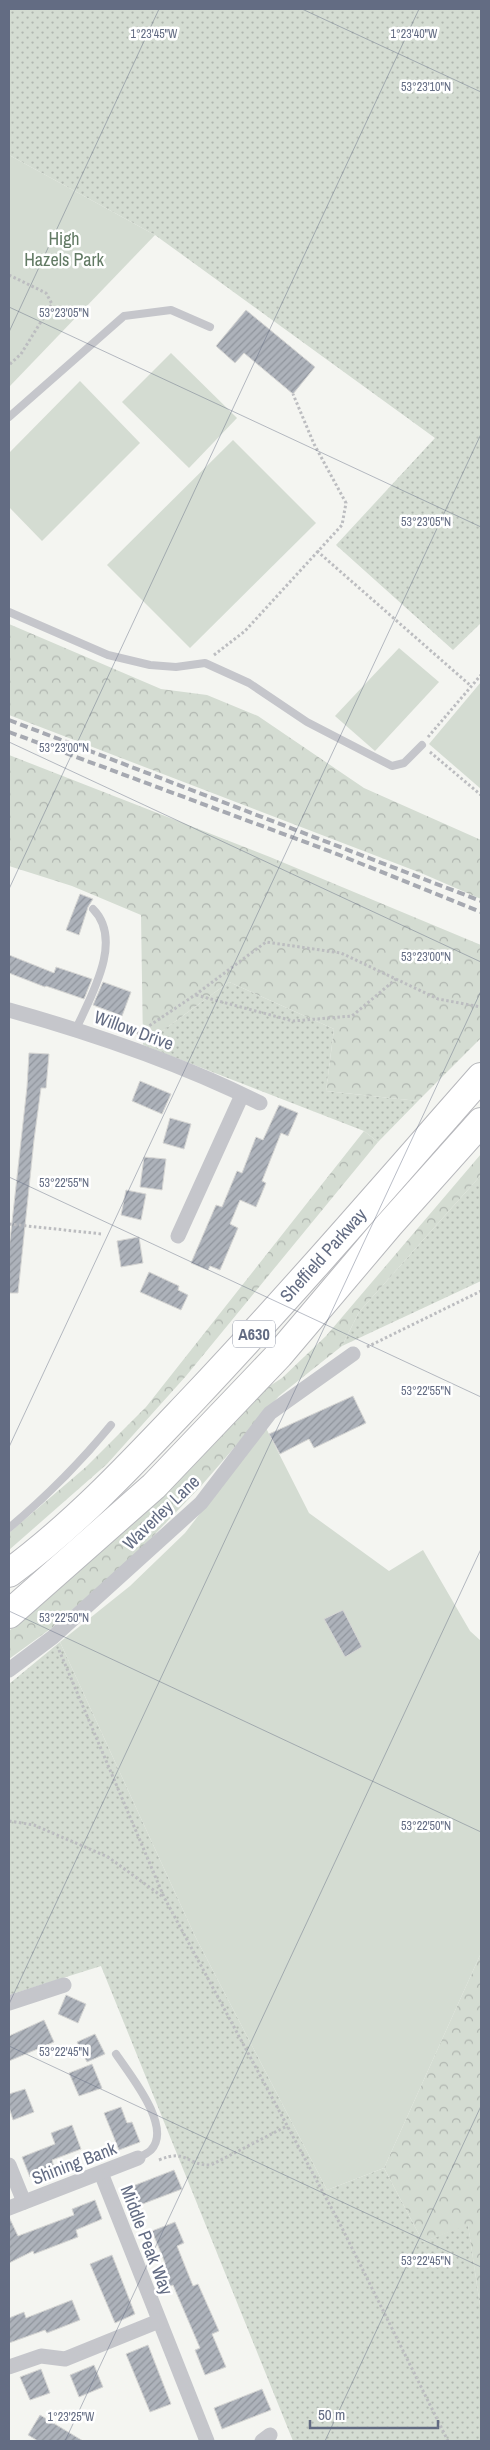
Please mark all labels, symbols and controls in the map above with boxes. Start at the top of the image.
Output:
text: 1°23'45"W [131,26,178,42]
text: 1°23'40"W [391,26,438,42]
text: 53°23'10"N [401,79,451,95]
park label: High Hazels Park [24,226,104,272]
text: 53°23'05"N [39,305,89,321]
text: 53°23'05"N [401,514,451,530]
text: 53°23'00"N [39,740,89,756]
text: 53°23'00"N [401,949,451,965]
street label: Willow Drive [91,1004,177,1056]
text: 53°22'55"N [39,1175,89,1191]
street label: Sheffield Parkway [274,1202,372,1307]
road number: A630 [233,1320,275,1348]
text: 53°22'55"N [401,1383,451,1399]
street label: Waverley Lane [117,1469,205,1555]
text: 53°22'50"N [39,1610,89,1626]
text: 53°22'50"N [401,1818,451,1834]
text: 53°22'45"N [39,2044,89,2060]
street label: Shining Bank [28,2135,120,2191]
street label: Middle Peak Way [115,2182,180,2299]
text: 53°22'45"N [401,2253,451,2269]
scale bar [310,2398,438,2430]
text: 50 m [318,2404,345,2425]
text: 1°23'25"W [48,2409,95,2425]

